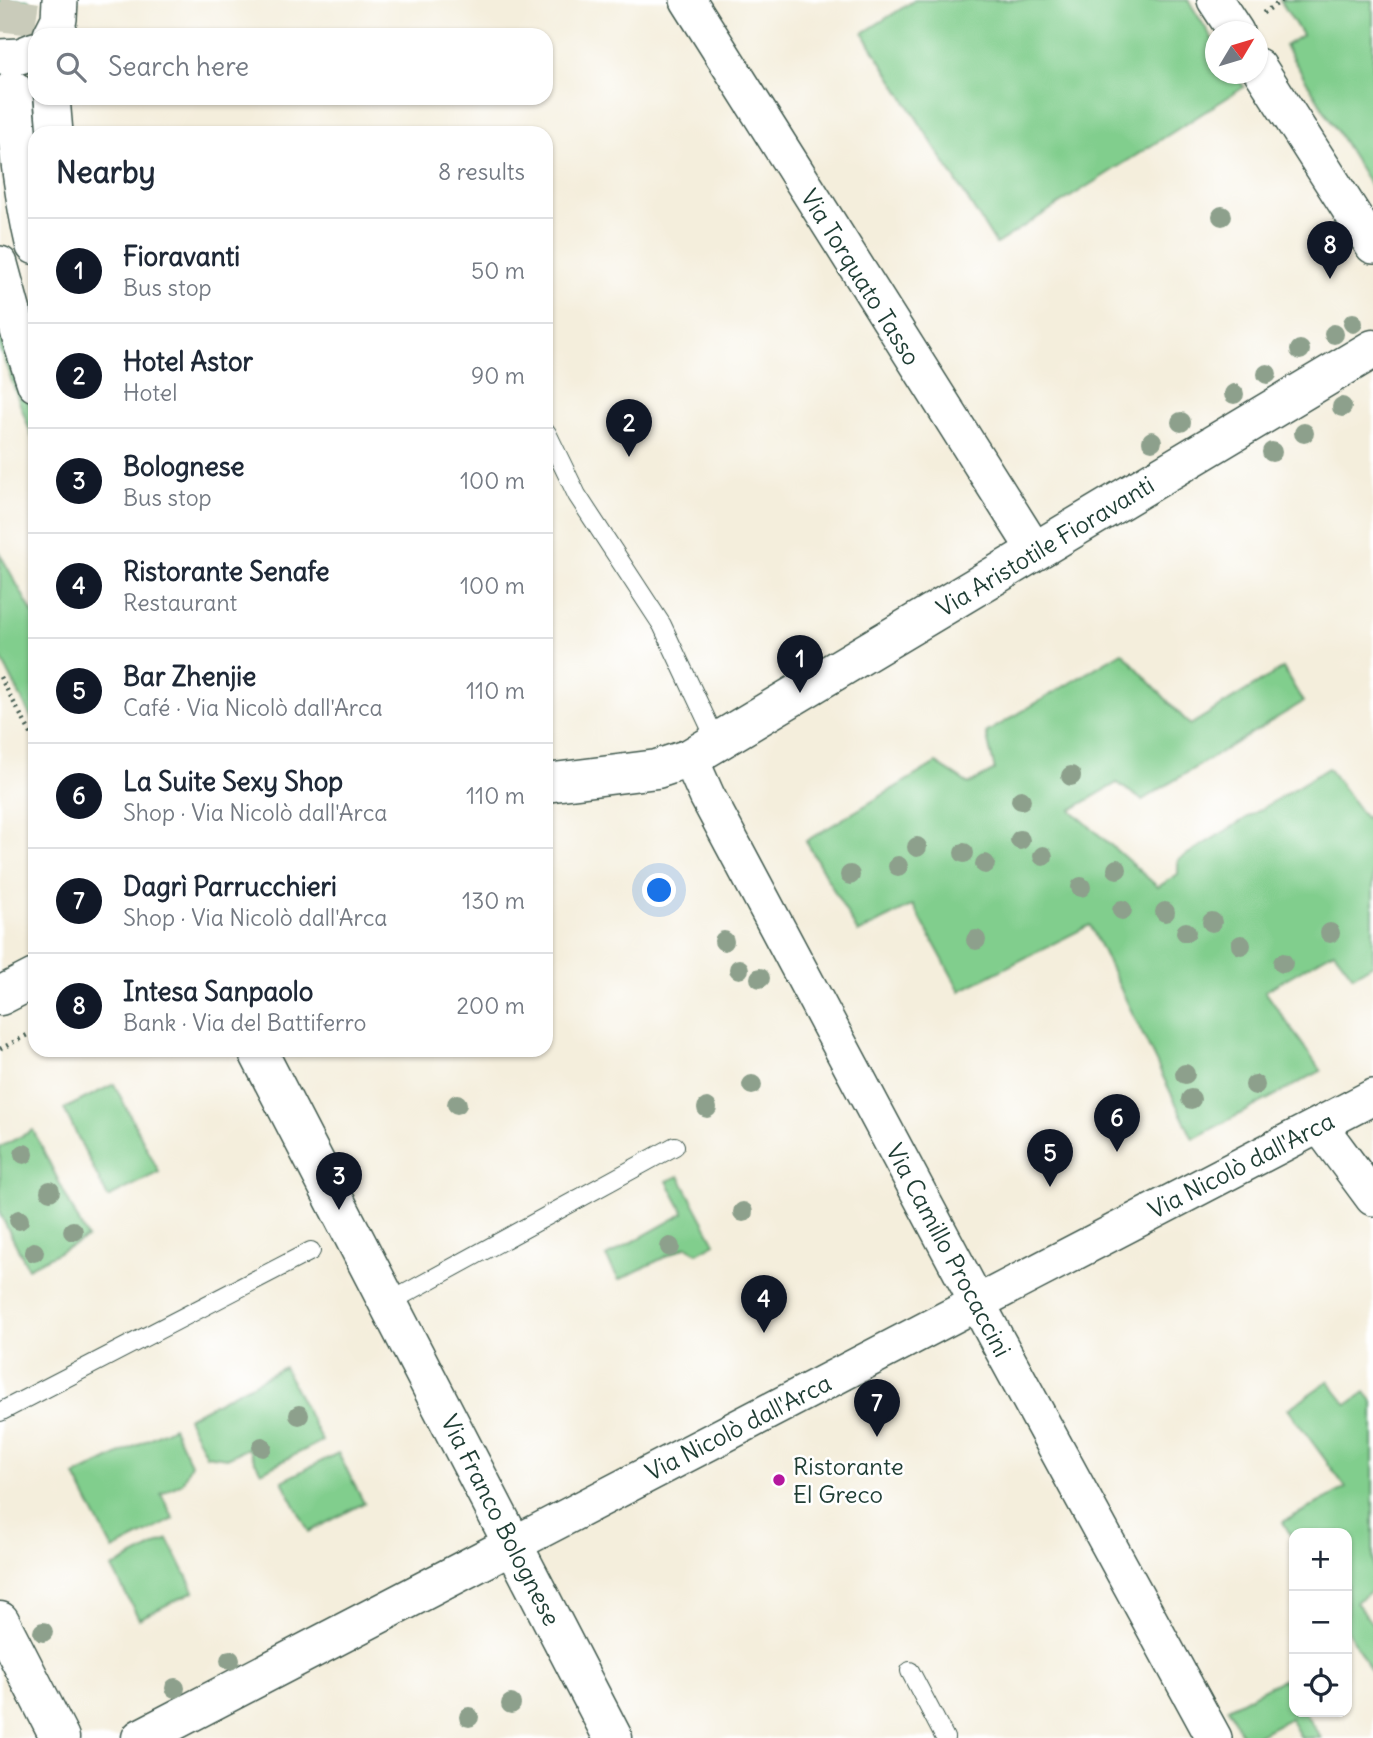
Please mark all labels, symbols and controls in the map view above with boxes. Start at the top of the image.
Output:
north arrow [1205,21,1268,84]
search box [28,28,553,105]
icon: search [52,48,90,86]
text: Search here [108,50,249,83]
text: Nearby [56,153,156,191]
text: 8 results [438,157,525,186]
street label: Via Torquato Tasso [795,183,927,371]
pin: 8 [1307,221,1353,279]
text: Fioravanti [123,240,240,273]
text: 1 [74,256,84,285]
text: 50 m [471,256,525,285]
text: Bus stop [123,273,212,302]
text: Hotel Astor [123,345,253,378]
text: 2 [73,361,85,390]
text: 90 m [471,361,525,390]
text: Hotel [123,378,177,407]
pin: 2 [606,399,652,457]
text: Bolognese [123,450,245,483]
text: 3 [72,466,86,495]
text: 100 m [460,466,525,495]
street label: Via Aristotile Fioravanti [931,469,1159,623]
text: Bus stop [123,483,212,512]
text: Ristorante Senafe [123,555,329,588]
text: 4 [72,571,86,600]
text: 100 m [460,571,525,600]
text: Restaurant [123,588,237,617]
pin: 1 [777,635,823,693]
text: Bar Zhenjie [123,660,256,693]
text: 5 [72,676,86,705]
text: 110 m [466,676,525,705]
text: Café · Via Nicolò dall'Arca [123,693,383,722]
text: La Suite Sexy Shop [123,765,343,798]
text: 6 [72,781,86,810]
text: 110 m [466,781,525,810]
text: Shop · Via Nicolò dall'Arca [123,798,387,827]
text: Dagrì Parrucchieri [123,870,337,903]
your location [642,873,676,907]
text: 7 [73,886,85,915]
text: 130 m [462,886,525,915]
text: Shop · Via Nicolò dall'Arca [123,903,387,932]
text: Intesa Sanpaolo [123,975,313,1008]
text: 8 [72,991,86,1020]
text: 200 m [456,991,525,1020]
text: Bank · Via del Battiferro [123,1008,367,1037]
pin: 6 [1094,1094,1140,1152]
street label: Via Nicolò dall'Arca [1143,1105,1339,1225]
pin: 5 [1027,1129,1073,1187]
street label: Via Camillo Procaccini [880,1138,1018,1362]
pin: 3 [316,1152,362,1210]
pin: 4 [741,1275,787,1333]
street label: Via Nicolò dall'Arca [640,1367,836,1487]
pin: 7 [854,1379,900,1437]
street label: Via Franco Bolognese [435,1409,567,1631]
place label: Ristorante El Greco [793,1451,904,1509]
marker: Ristorante El Greco [771,1472,787,1488]
map controls [1289,1528,1352,1717]
button: + [1289,1528,1352,1591]
button: − [1289,1591,1352,1654]
button: locate [1289,1654,1352,1717]

